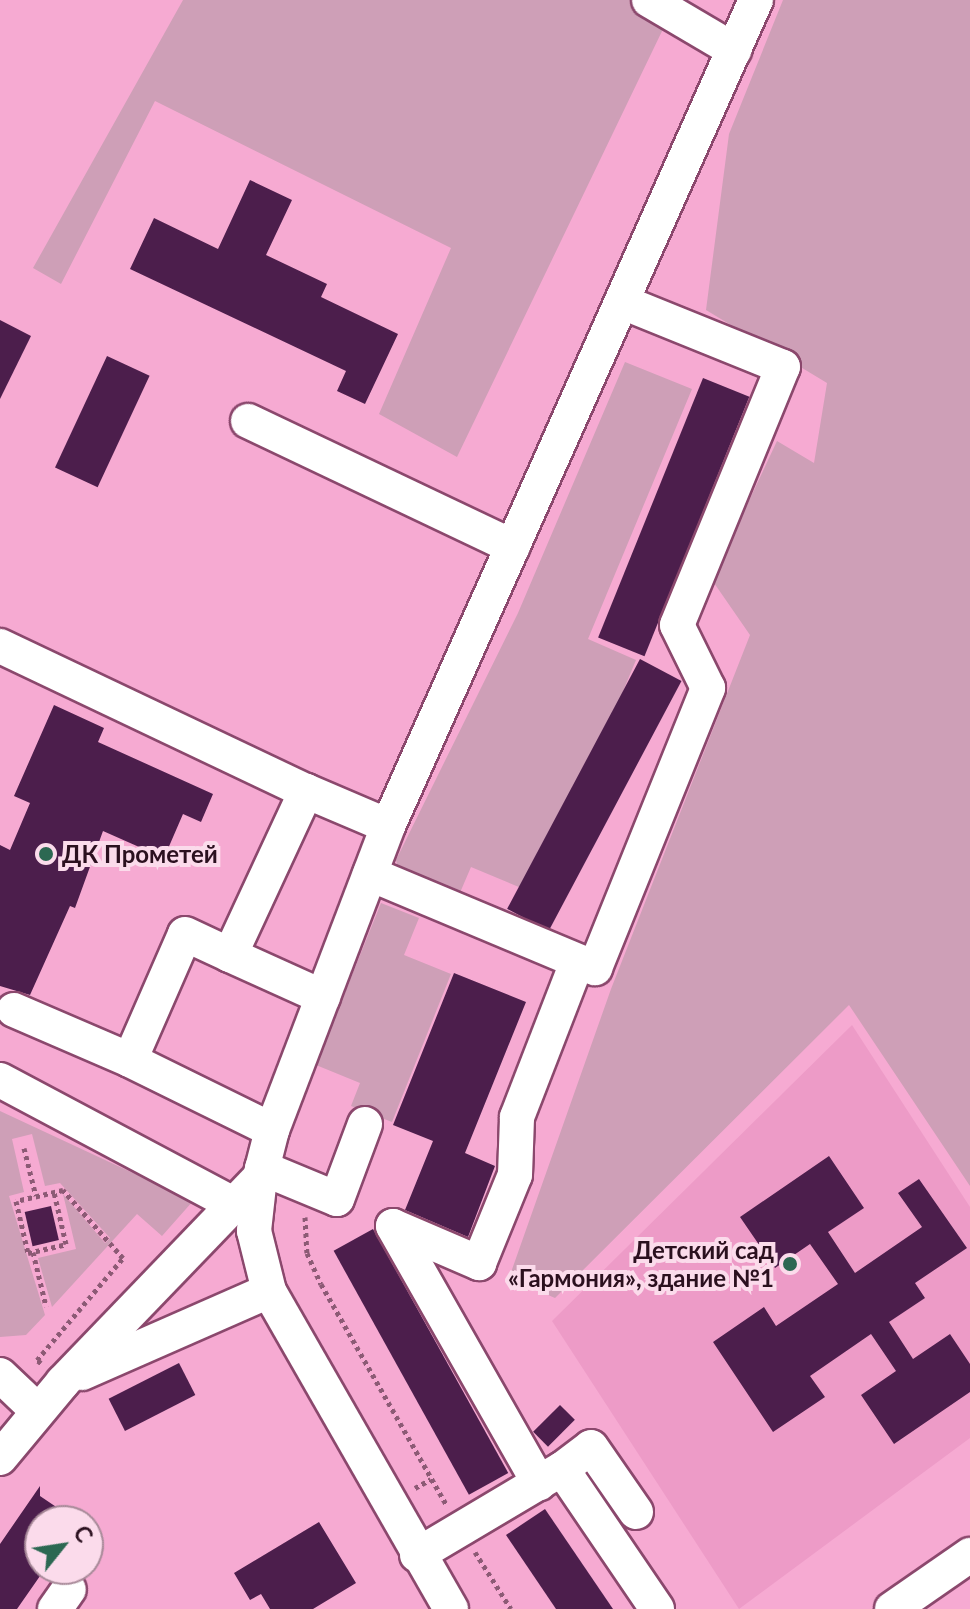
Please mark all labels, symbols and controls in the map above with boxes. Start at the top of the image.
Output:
place label: ДК Прометей [62,840,218,868]
marker: ДК Прометей [37,845,55,863]
place label: Детский сад «Гармония», здание №1 [508,1236,774,1292]
marker: Детский сад «Гармония», здание №1 [781,1255,799,1273]
north arrow [24,1505,104,1585]
text: С [68,1521,99,1547]

